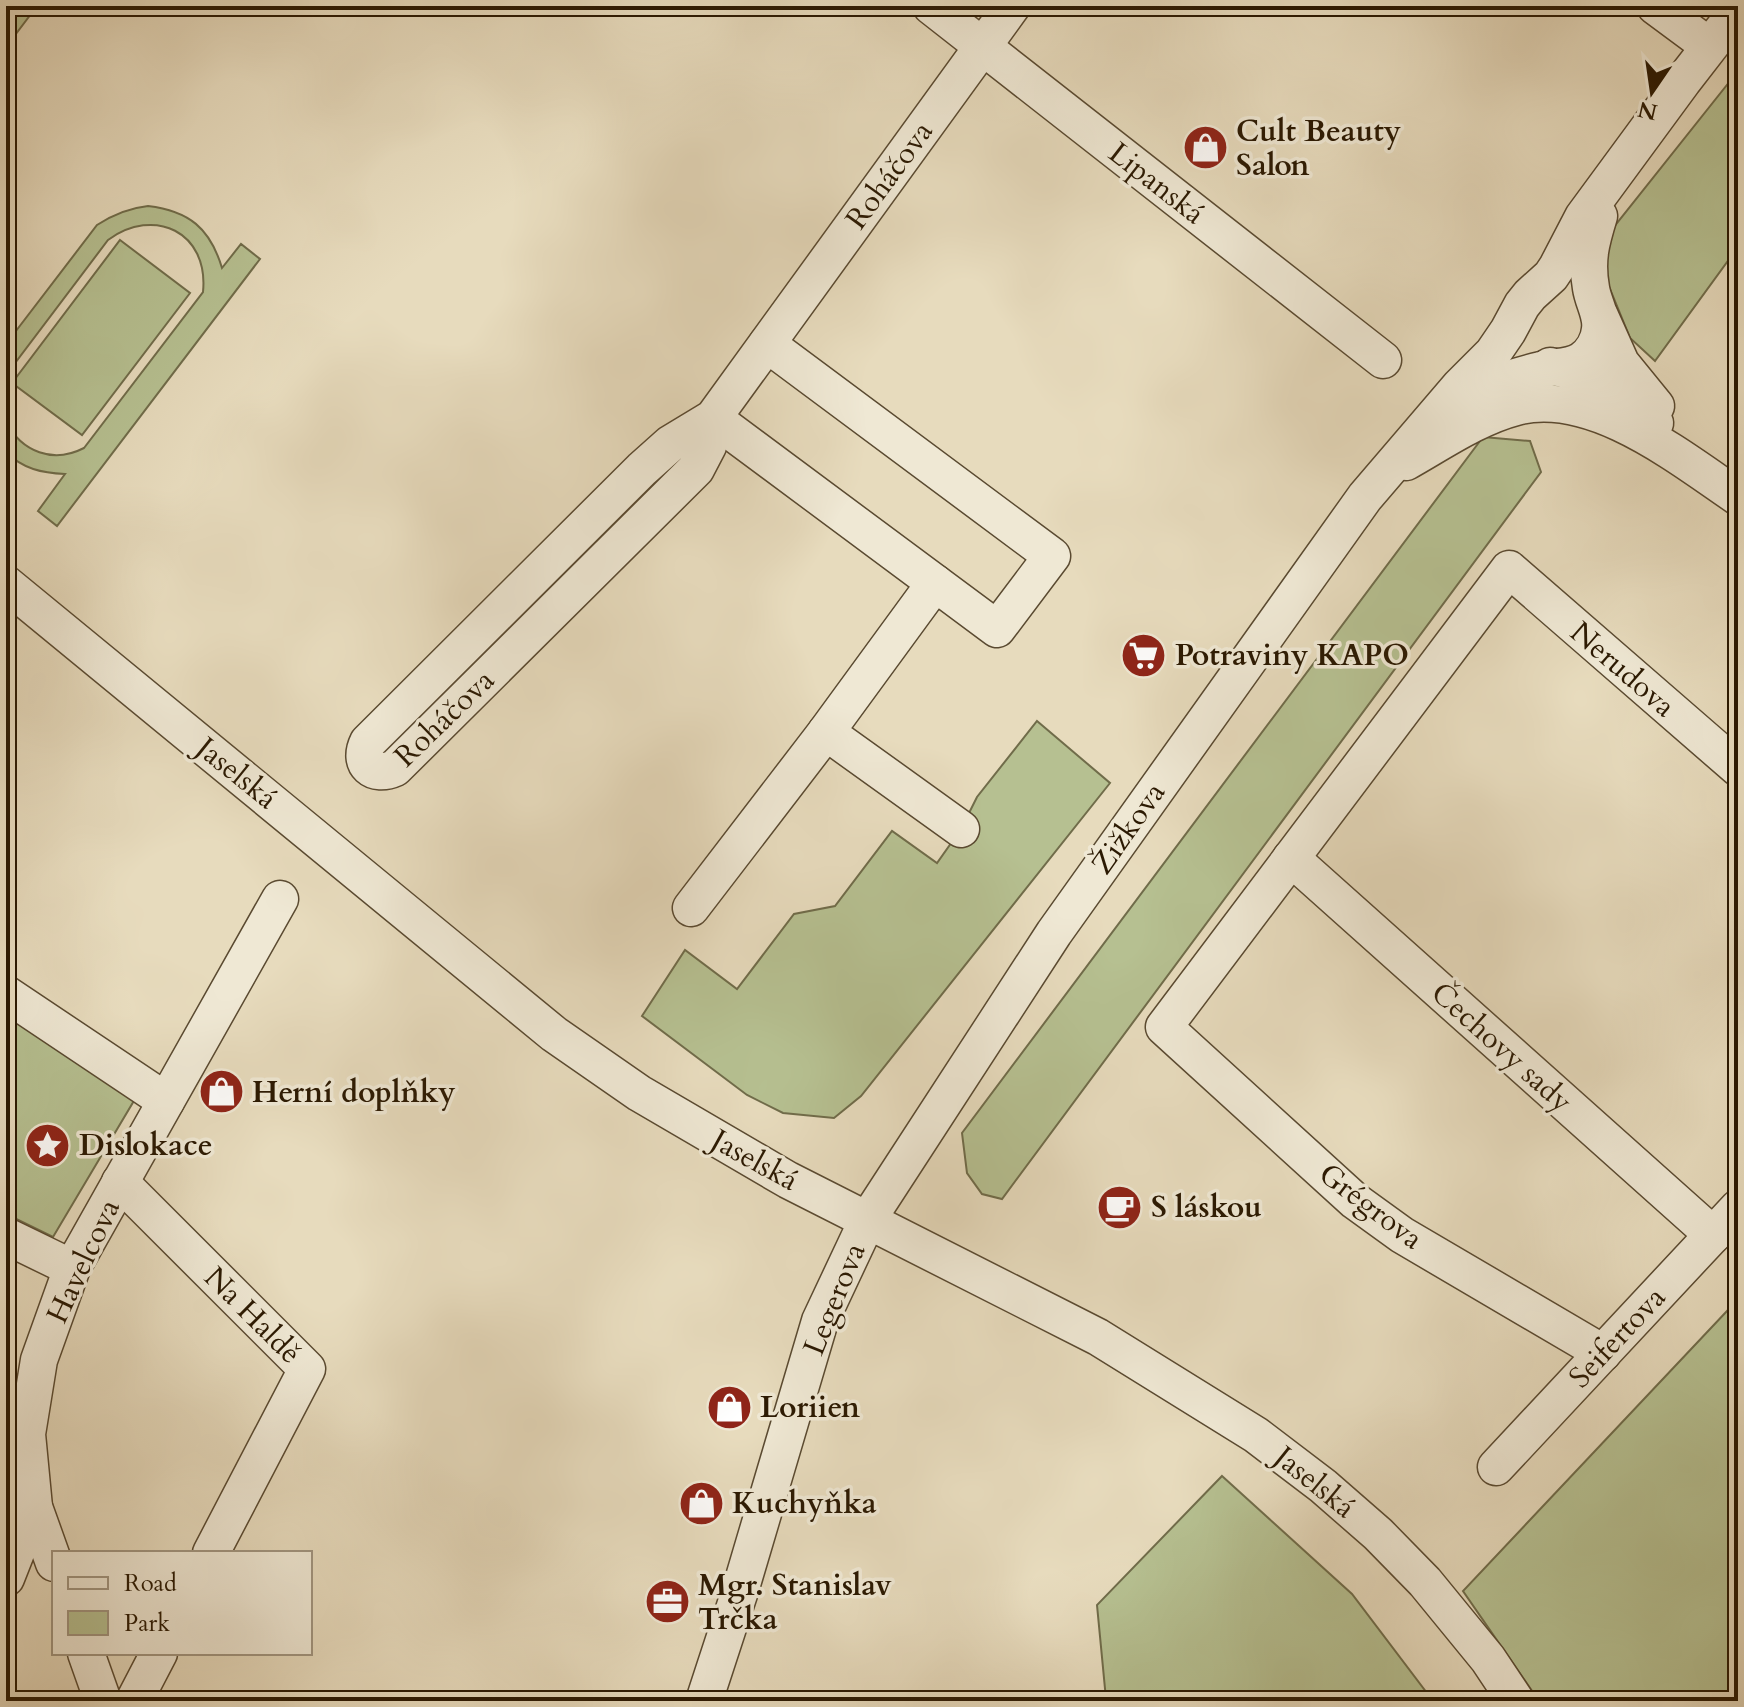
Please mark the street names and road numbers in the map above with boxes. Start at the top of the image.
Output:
street label: Roháčova [836,113,943,238]
street label: Lipanská [1100,133,1213,234]
street label: Nerudova [1561,612,1684,727]
street label: Roháčova [385,660,503,776]
street label: Jaselská [184,726,286,819]
street label: Žižkova [1082,774,1175,882]
street label: Čechovy sady [1422,973,1581,1122]
street label: Jaselská [700,1118,806,1201]
street label: Grégrova [1310,1154,1431,1259]
street label: Havelcova [37,1192,130,1330]
street label: Legerova [793,1237,875,1361]
street label: Na Haldě [195,1258,310,1373]
street label: Seifertova [1560,1278,1675,1397]
street label: Jaselská [1262,1435,1364,1528]

